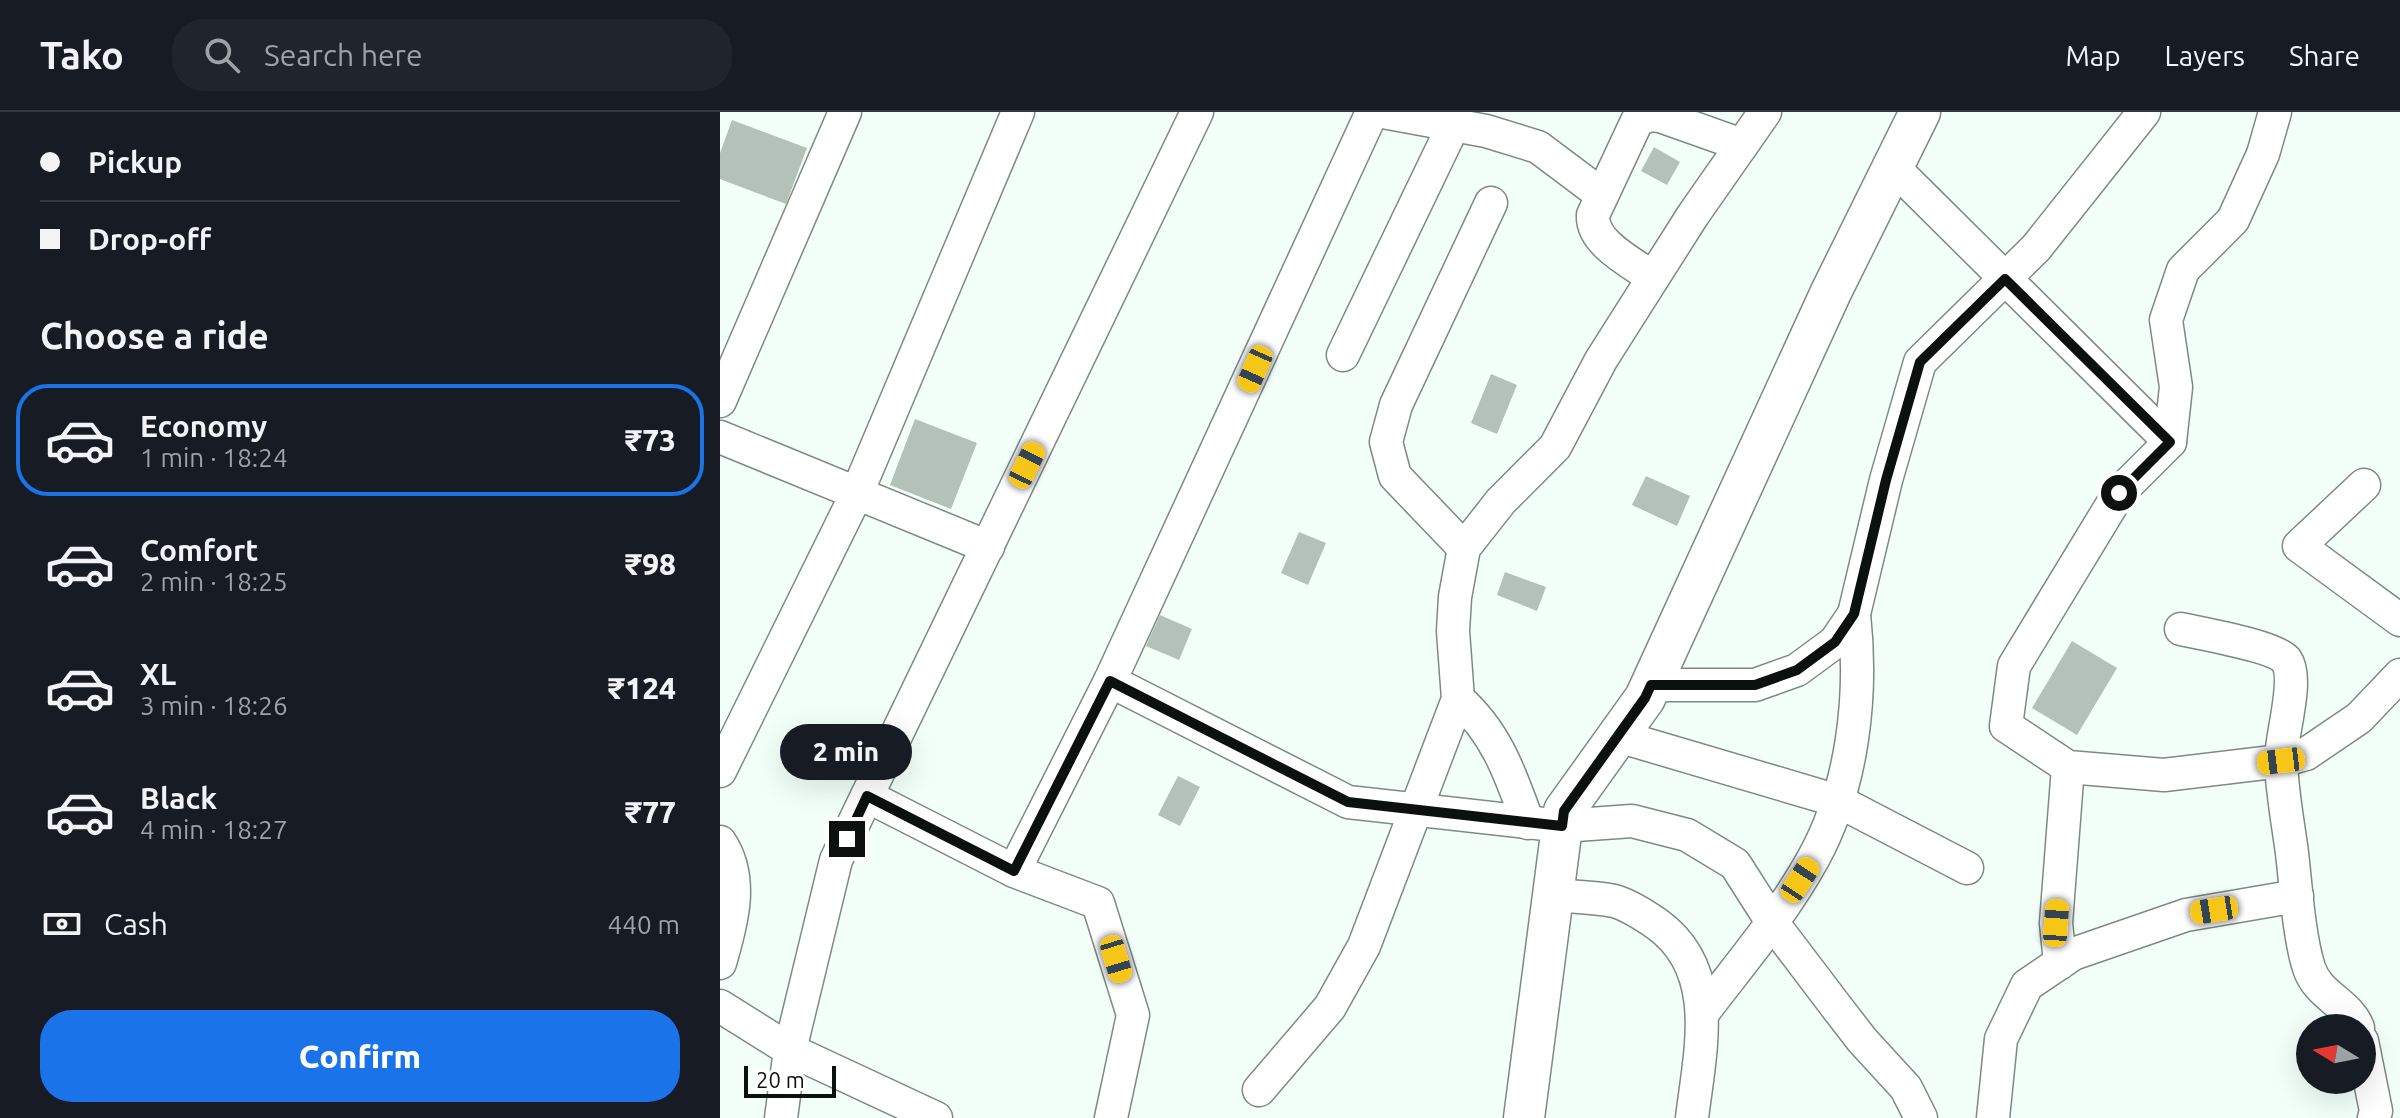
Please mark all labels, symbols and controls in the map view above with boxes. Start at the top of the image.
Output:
search box [172,19,732,91]
icon: search [200,33,244,77]
text: Tako [40,34,124,76]
text: Search here [264,38,423,72]
text: Map [2065,40,2121,71]
text: Layers [2165,40,2245,71]
text: Share [2289,40,2360,71]
text: Pickup [88,145,182,179]
text: Drop-off [88,222,211,256]
text: Choose a ride [40,315,269,356]
car [1234,342,1276,396]
icon: car [44,404,116,476]
text: Economy [140,409,267,443]
text: ₹73 [625,423,676,457]
car [1006,438,1048,492]
text: 1 min · 18:24 [140,443,288,472]
route start [2101,475,2137,511]
icon: car [44,528,116,600]
text: Comfort [140,533,258,567]
text: ₹98 [625,547,676,581]
text: 2 min · 18:25 [140,567,288,596]
icon: car [44,652,116,724]
text: XL [140,657,176,691]
text: ₹124 [608,671,676,705]
text: 3 min · 18:26 [140,691,288,720]
callout: 2 min [781,723,913,779]
text: 2 min [813,737,879,766]
car [2256,746,2306,776]
icon: car [44,776,116,848]
text: Black [140,781,217,815]
text: ₹77 [625,795,676,829]
text: 4 min · 18:27 [140,815,288,844]
route end [829,821,865,857]
car [1777,853,1823,907]
car [2188,894,2240,926]
car [2042,898,2070,948]
icon: cash [40,902,84,946]
text: Cash [104,907,168,941]
text: 440 m [608,910,680,939]
car [1098,933,1134,985]
button: Confirm [40,1010,680,1102]
north arrow [2296,1014,2376,1094]
map controls [2296,1014,2376,1094]
scale bar [744,1062,836,1098]
text: 20 m [756,1067,805,1092]

